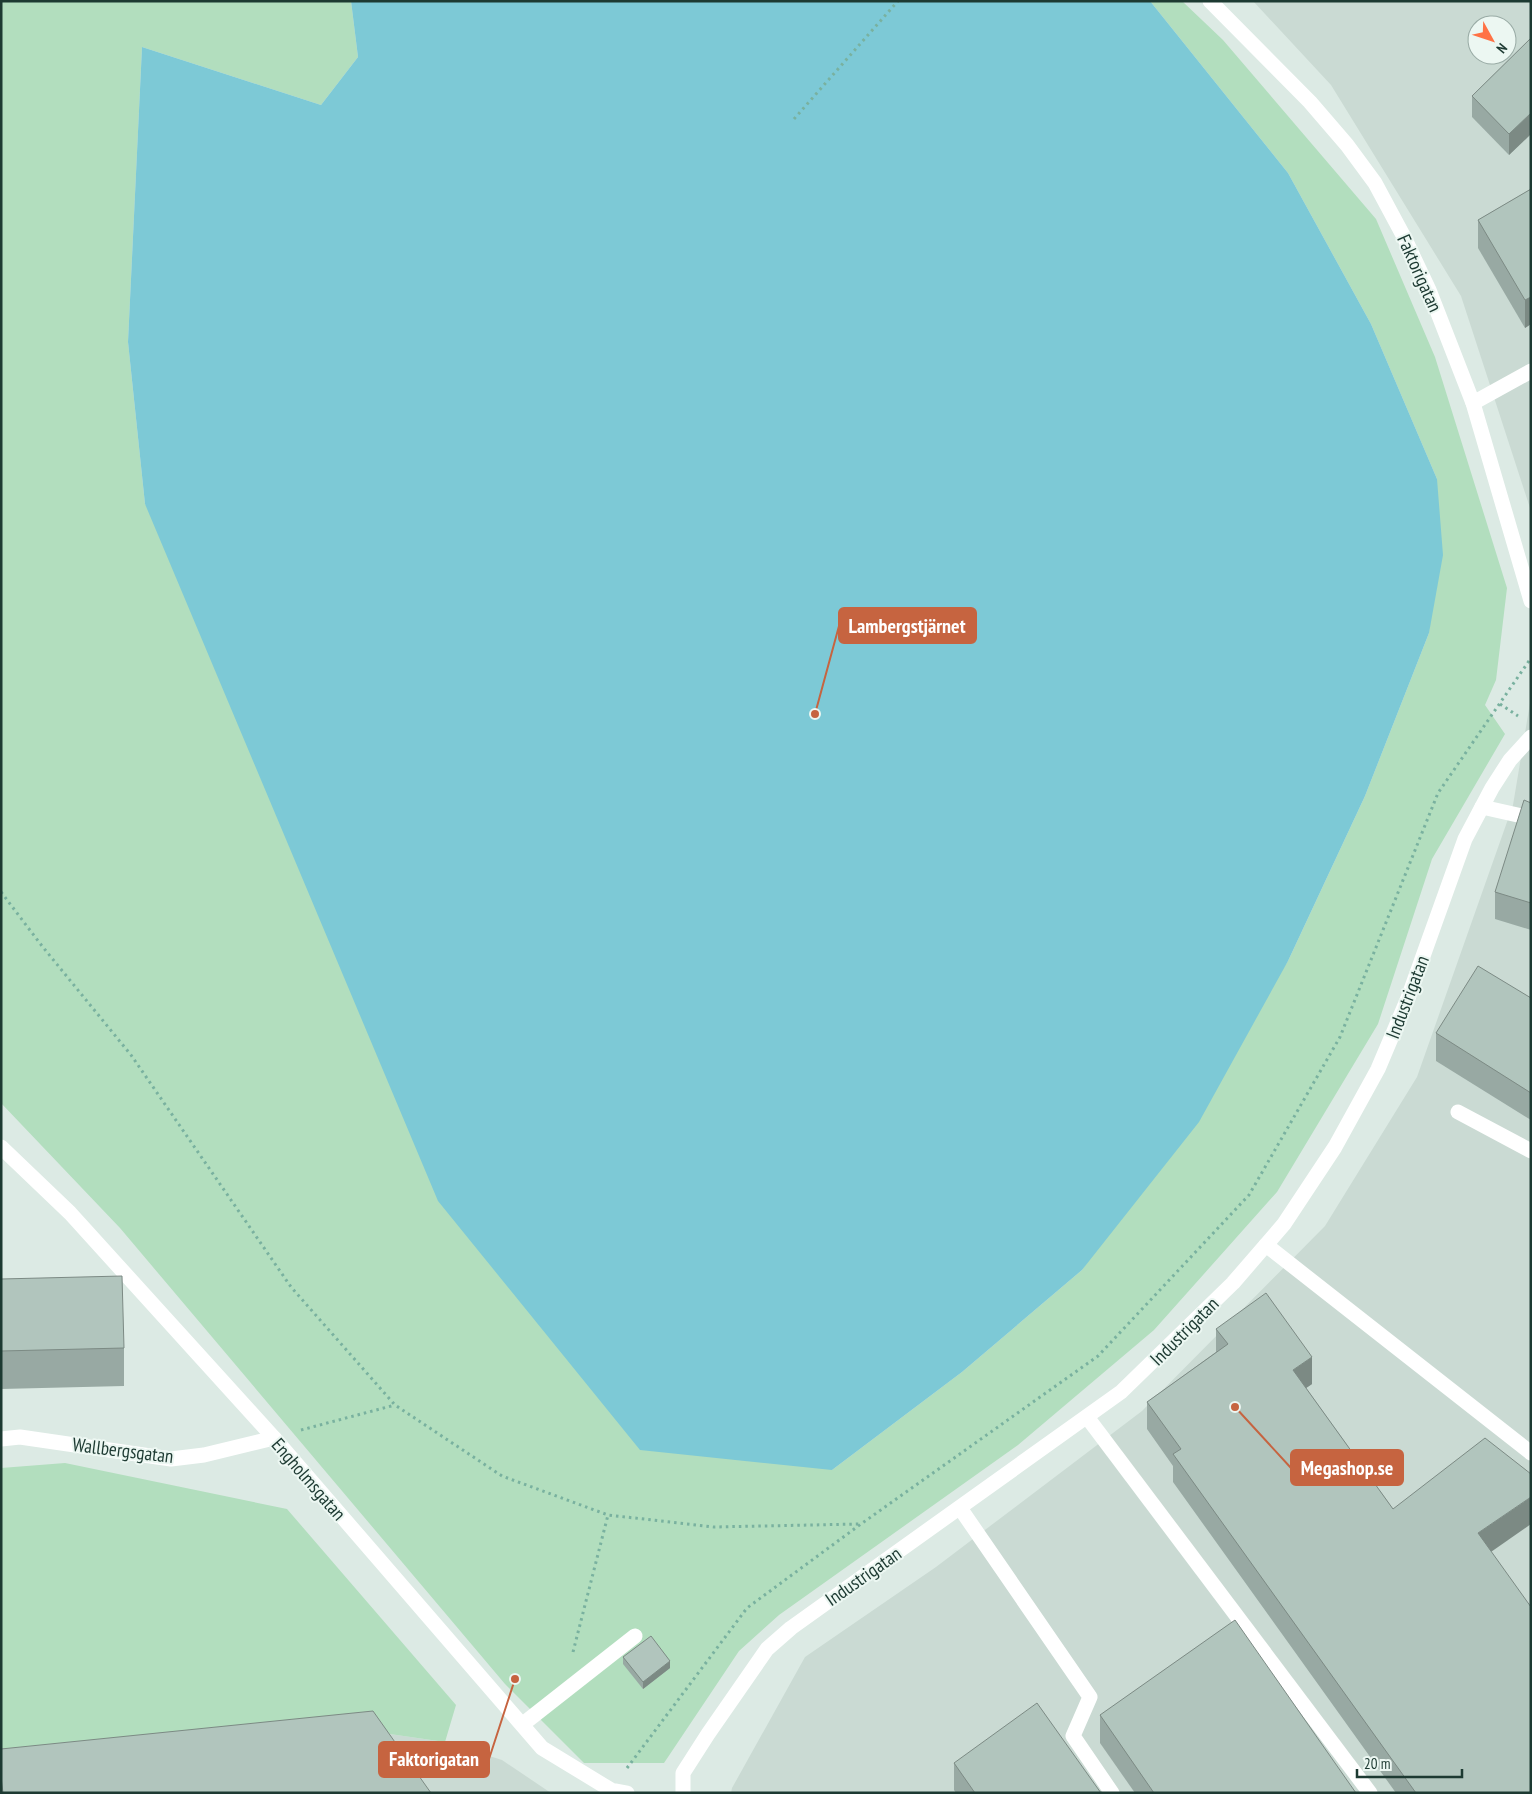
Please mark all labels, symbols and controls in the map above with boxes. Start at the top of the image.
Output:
north arrow [1467,15,1517,65]
text: N [1493,40,1511,57]
street label: Faktorigatan [1392,230,1448,316]
callout: Lambergstjärnet [839,608,976,643]
text: Lambergstjärnet [849,613,966,639]
street label: Industrigatan [1380,952,1434,1042]
street label: Industrigatan [1145,1292,1223,1370]
street label: Wallbergsgatan [71,1432,175,1468]
street label: Engholmsgatan [267,1433,351,1525]
callout: Megashop.se [1291,1450,1403,1485]
text: Megashop.se [1301,1455,1393,1481]
street label: Industrigatan [820,1541,906,1611]
callout: Faktorigatan [379,1742,489,1777]
text: Faktorigatan [389,1746,479,1772]
scale bar [1357,1746,1462,1778]
text: 20 m [1364,1754,1390,1773]

